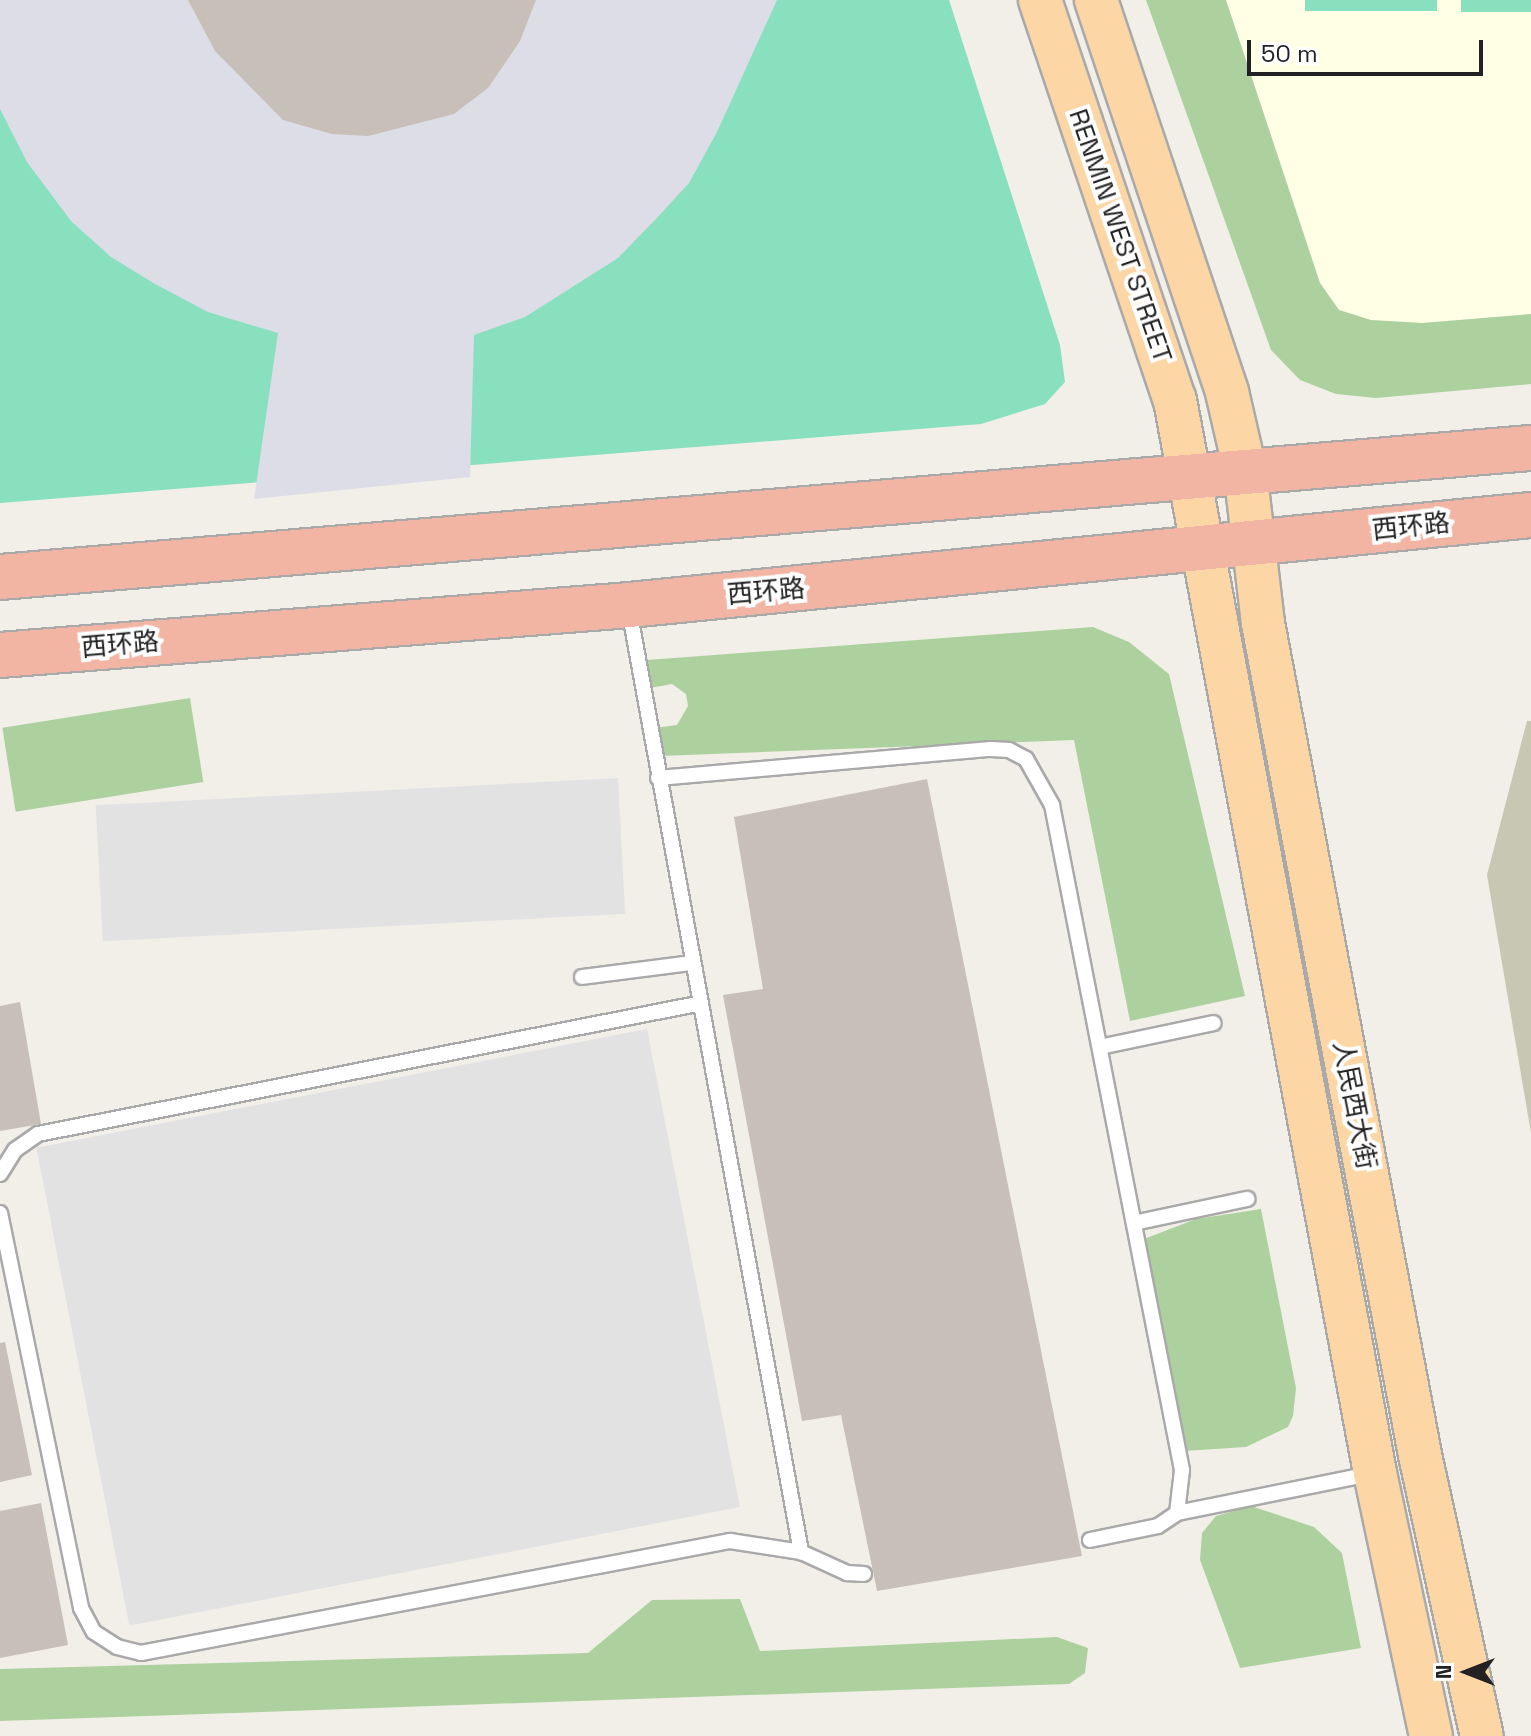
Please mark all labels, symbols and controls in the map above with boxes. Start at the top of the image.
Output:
scale bar [1251,24,1487,74]
text: 50 m [1261,38,1318,69]
street label: RENMIN WEST STREET [1062,105,1178,367]
street label: 西环路 [1371,507,1451,547]
street label: 西环路 [726,573,806,611]
street label: 西环路 [80,626,160,664]
street label: 人民西大街 [1326,1038,1382,1172]
north arrow [1427,1632,1507,1712]
text: N [1429,1665,1457,1679]

